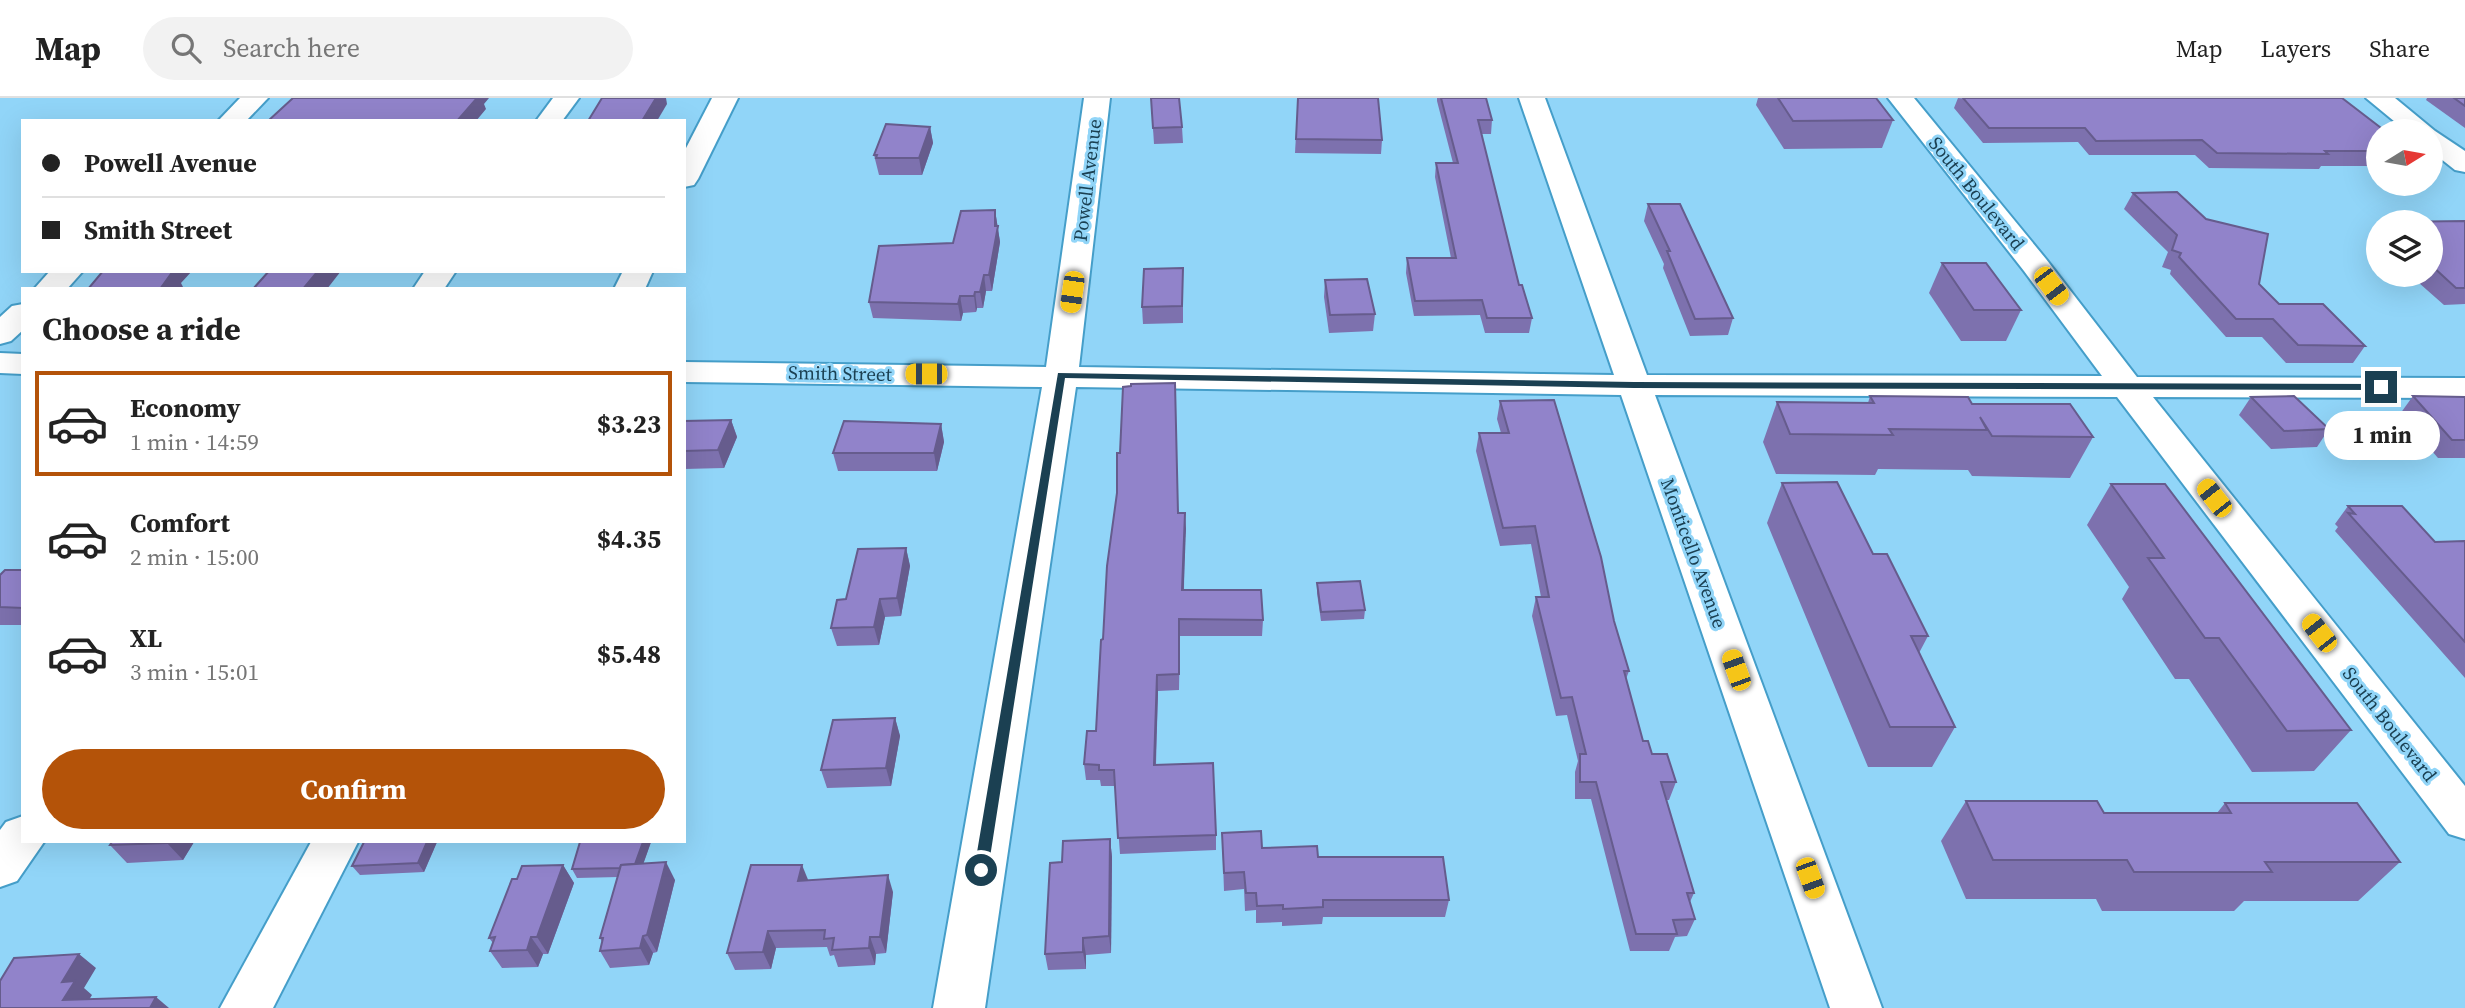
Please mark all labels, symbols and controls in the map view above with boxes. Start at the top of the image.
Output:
search box [143,17,633,80]
text: Map [35,26,101,71]
icon: search [167,29,205,67]
text: Search here [223,30,360,66]
text: Map [2176,32,2223,65]
text: Layers [2261,32,2331,65]
text: Share [2369,32,2430,65]
street label: Powell Avenue [1067,117,1107,243]
north arrow [2366,119,2443,196]
map controls [2366,119,2443,287]
street label: South Boulevard [1923,131,2031,255]
text: Powell Avenue [84,145,257,181]
button: layers [2366,210,2443,287]
text: Smith Street [84,212,232,248]
car [2030,263,2073,309]
car [1059,270,1086,314]
text: Choose a ride [42,307,241,351]
street label: Smith Street [788,359,893,387]
car [906,364,948,385]
route end [2365,371,2397,403]
text: Economy [130,390,241,426]
icon: car [46,392,109,455]
text: $3.23 [597,406,661,442]
callout: 1 min [2323,412,2439,460]
text: 1 min [2352,419,2412,451]
text: 1 min · 14:59 [130,426,259,458]
street label: Monticello Avenue [1655,474,1733,632]
car [2193,475,2236,521]
text: Comfort [130,505,230,541]
icon: car [46,507,109,570]
text: $4.35 [597,521,661,557]
text: 2 min · 15:00 [130,541,259,573]
car [2298,610,2341,656]
text: XL [130,620,162,656]
icon: car [46,622,109,685]
text: $5.48 [597,636,661,672]
car [1719,647,1754,693]
text: 3 min · 15:01 [130,656,259,688]
street label: South Boulevard [2337,661,2443,787]
button: Confirm [42,749,665,829]
route start [965,854,997,886]
car [1793,855,1828,901]

